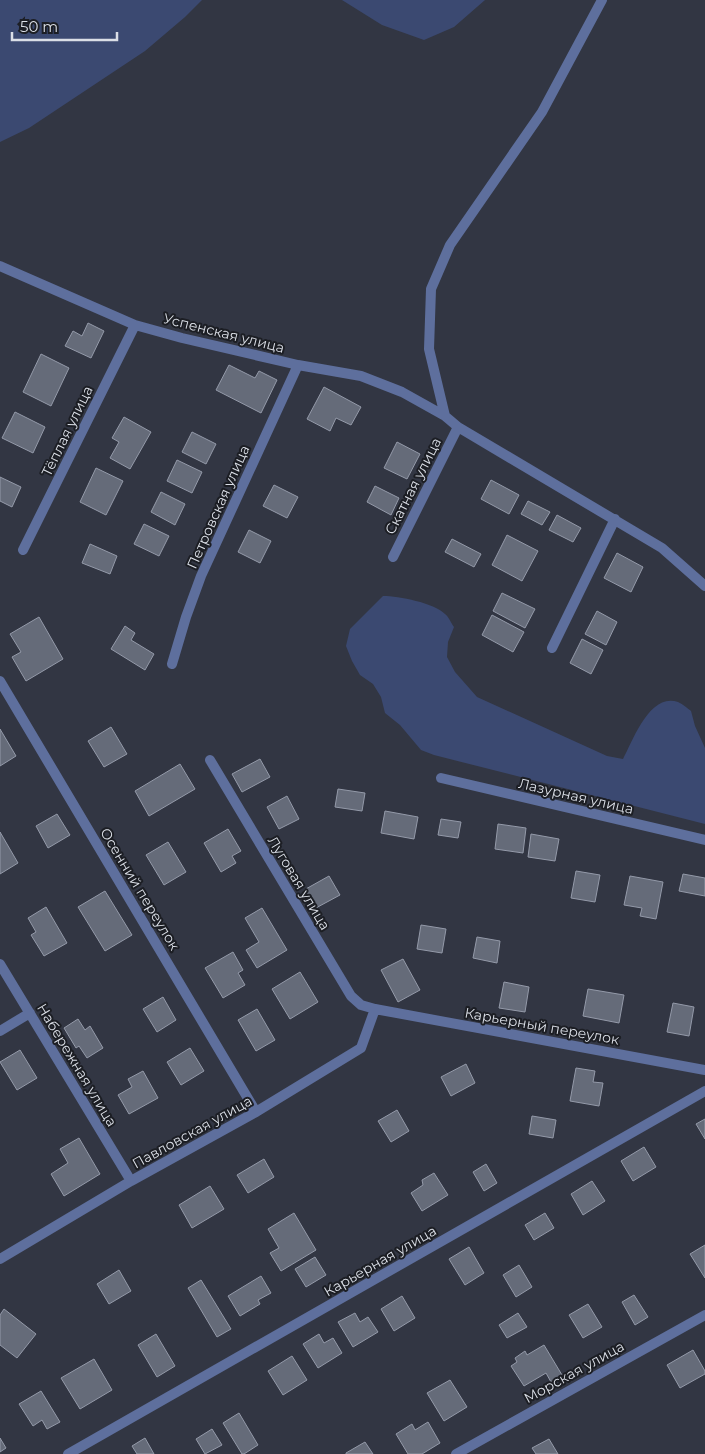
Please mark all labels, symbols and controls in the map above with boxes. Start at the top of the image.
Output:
scale bar [12,10,118,42]
text: 50 m [20,17,58,36]
street label: Успенская улица [162,309,286,357]
street label: Тёплая улица [37,383,97,479]
street label: Скатная улица [381,435,445,537]
street label: Петровская улица [183,442,253,572]
street label: Лазурная улица [517,774,635,818]
street label: Осенний переулок [96,824,184,954]
street label: Луговая улица [264,833,334,933]
street label: Набережная улица [33,1000,121,1130]
street label: Карьерный переулок [463,1004,621,1048]
street label: Павловская улица [129,1092,255,1172]
street label: Карьерная улица [321,1221,439,1301]
street label: Морская улица [521,1337,627,1407]

